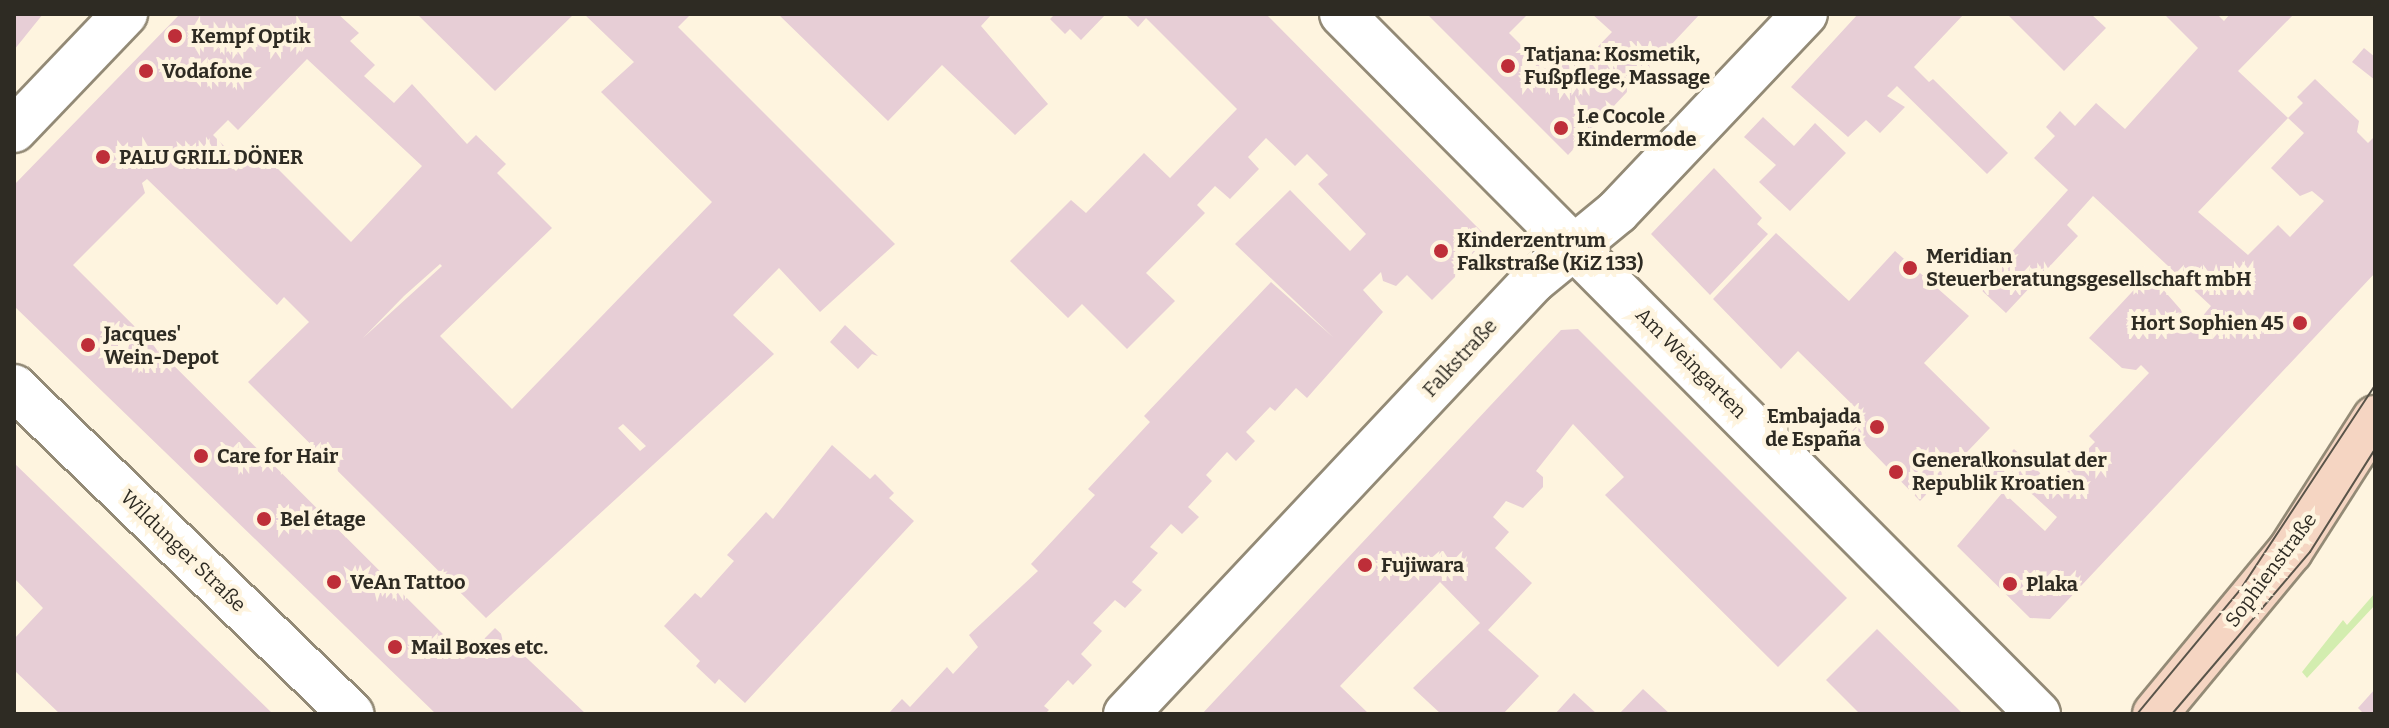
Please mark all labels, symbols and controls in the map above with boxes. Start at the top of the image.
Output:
place label: Kempf Optik [191,24,311,48]
marker: Kempf Optik [166,27,184,45]
place label: Tatjana: Kosmetik, Fußpflege, Massage [1524,42,1710,89]
marker: Tatjana: Kosmetik, Fußpflege, Massage [1499,57,1517,75]
place label: Vodafone [162,59,252,83]
marker: Vodafone [137,62,155,80]
place label: Le Cocole Kindermode [1577,104,1696,151]
marker: Le Cocole Kindermode [1552,119,1570,137]
place label: PALU GRILL DÖNER [119,145,303,169]
marker: PALU GRILL DÖNER [94,148,112,166]
place label: Kinderzentrum Falkstraße (KiZ 133) [1457,228,1643,275]
marker: Kinderzentrum Falkstraße (KiZ 133) [1432,242,1450,260]
place label: Meridian Steuerberatungsgesellschaft mbH [1926,244,2252,291]
marker: Meridian Steuerberatungsgesellschaft mbH [1901,259,1919,277]
street label: Am Weingarten [1631,303,1751,423]
place label: Hort Sophien 45 [2131,311,2284,335]
street label: Falkstraße [1418,314,1502,402]
marker: Hort Sophien 45 [2291,314,2309,332]
place label: Jacques' Wein-Depot [104,322,219,369]
marker: Jacques' Wein-Depot [79,336,97,354]
place label: Embajada de España [1765,404,1861,451]
marker: Embajada de España [1868,418,1886,436]
place label: Care for Hair [217,444,338,468]
marker: Care for Hair [192,447,210,465]
place label: Generalkonsulat der Republik Kroatien [1912,448,2107,495]
marker: Generalkonsulat der Republik Kroatien [1887,463,1905,481]
street label: Wildunger Straße [115,485,251,617]
place label: Bel étage [280,507,366,531]
street label: Sophienstraße [2220,508,2322,632]
marker: Bel étage [255,510,273,528]
place label: Fujiwara [1381,553,1464,577]
marker: Fujiwara [1356,556,1374,574]
place label: VeAn Tattoo [350,570,466,594]
place label: Plaka [2026,572,2078,596]
marker: VeAn Tattoo [325,573,343,591]
marker: Plaka [2001,575,2019,593]
place label: Mail Boxes etc. [411,635,548,659]
marker: Mail Boxes etc. [386,638,404,656]

